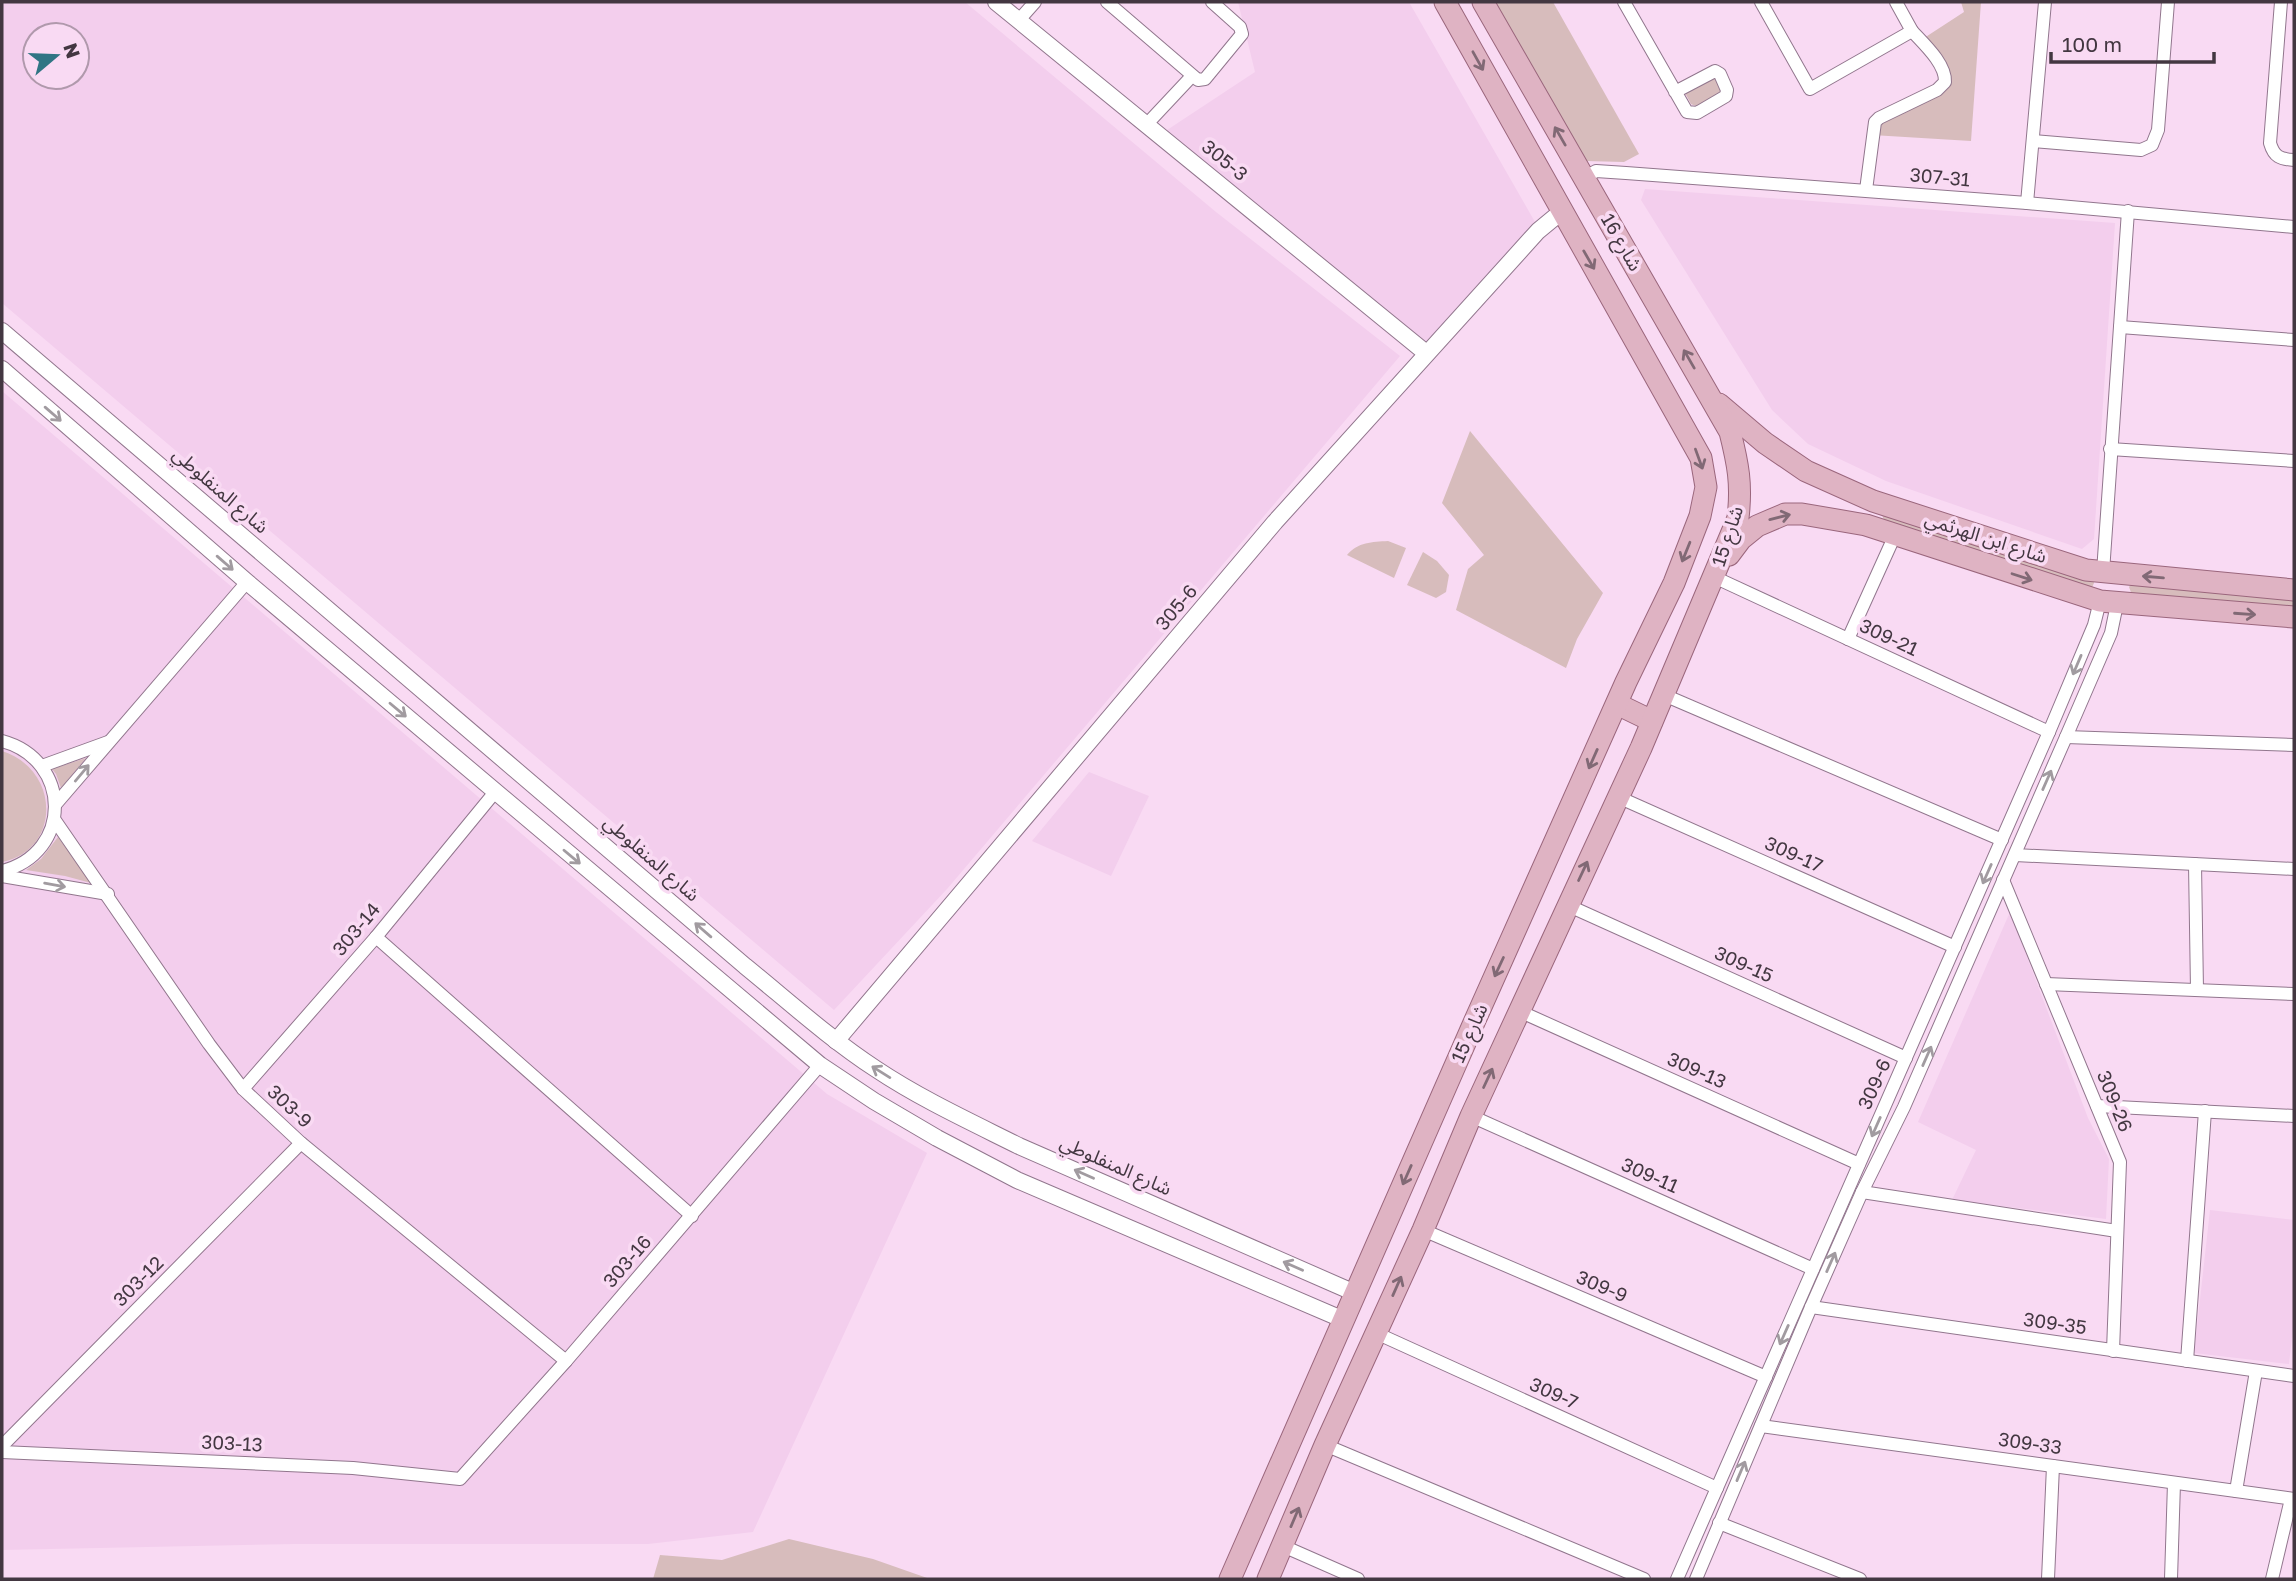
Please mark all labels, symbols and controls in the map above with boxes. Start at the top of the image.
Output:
north arrow [21,21,91,91]
scale bar [2051,21,2214,65]
text: 100 m [2062,31,2122,57]
text: N [59,40,86,61]
one-way arrow [1471,51,1485,71]
one-way arrow [1553,127,1567,147]
street label: 305-3 [1198,134,1253,185]
street label: 307-31 [1909,162,1971,191]
street label: شارع 16 [1594,209,1648,276]
one-way arrow [1582,250,1596,270]
one-way arrow [1682,350,1696,370]
one-way arrow [44,406,62,422]
street label: شارع المنفلوطي [166,442,274,541]
one-way arrow [1694,447,1706,469]
street label: شارع 15 [1706,503,1750,570]
street label: شارع ابن الهرثمي [1921,506,2050,571]
one-way arrow [1768,510,1791,523]
one-way arrow [1678,541,1691,562]
one-way arrow [216,555,234,571]
one-way arrow [2142,570,2165,583]
one-way arrow [2011,572,2033,584]
street label: 305-6 [1150,579,1201,634]
one-way arrow [2234,608,2256,621]
street label: 309-21 [1856,613,1922,660]
one-way arrow [2070,654,2083,676]
one-way arrow [389,702,407,718]
one-way arrow [1586,748,1599,770]
one-way arrow [74,764,90,782]
one-way arrow [2042,770,2055,791]
street label: شارع المنفلوطي [597,810,705,909]
street label: 309-17 [1762,831,1827,876]
one-way arrow [563,849,581,865]
one-way arrow [1577,861,1590,882]
one-way arrow [1980,863,1993,884]
one-way arrow [43,879,66,892]
street label: 303-14 [327,898,384,960]
one-way arrow [695,922,713,938]
street label: 309-15 [1711,940,1777,987]
one-way arrow [1492,956,1505,977]
street label: شارع 15 [1445,1000,1494,1067]
one-way arrow [1921,1045,1934,1067]
street label: 309-13 [1664,1046,1730,1093]
street label: 309-6 [1852,1055,1895,1113]
one-way arrow [872,1065,892,1079]
street label: 309-26 [2093,1067,2138,1135]
one-way arrow [1482,1068,1495,1089]
street label: 303-9 [263,1079,317,1132]
one-way arrow [1869,1116,1882,1137]
street label: شارع المنفلوطي [1055,1130,1176,1203]
street label: 309-11 [1618,1152,1682,1197]
one-way arrow [1400,1164,1413,1185]
one-way arrow [1074,1167,1096,1180]
street label: 303-16 [598,1230,656,1292]
street label: 303-12 [108,1251,168,1311]
one-way arrow [1825,1252,1838,1273]
one-way arrow [1282,1259,1304,1272]
street label: 309-9 [1573,1265,1631,1307]
one-way arrow [1391,1276,1404,1297]
street label: 309-35 [2022,1307,2088,1338]
one-way arrow [1777,1324,1790,1346]
street label: 309-7 [1526,1372,1582,1413]
street label: 309-33 [1997,1427,2063,1458]
street label: 303-13 [201,1429,263,1456]
one-way arrow [1736,1461,1749,1482]
one-way arrow [1290,1506,1303,1528]

